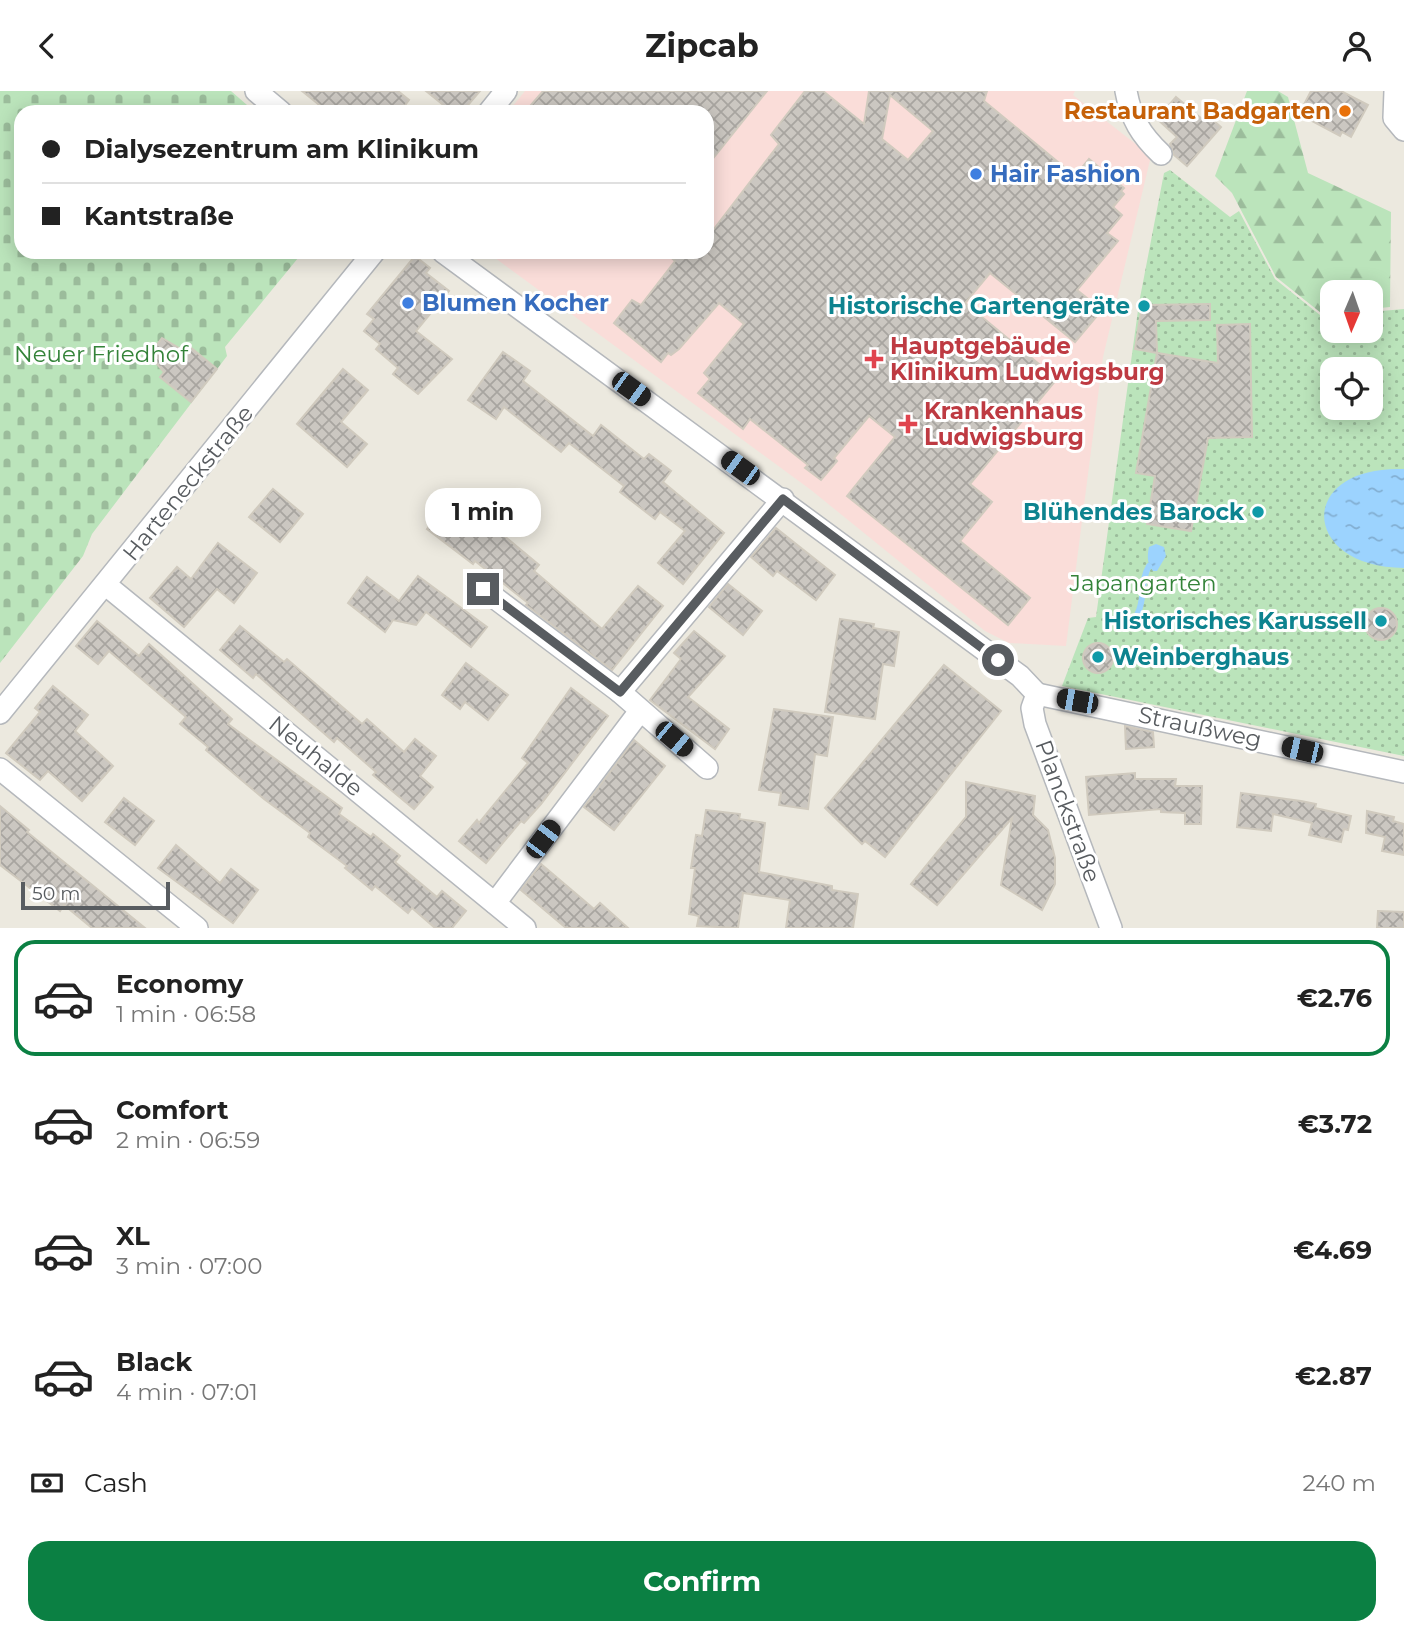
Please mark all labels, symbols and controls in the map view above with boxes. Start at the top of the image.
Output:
text: Zipcab [645,26,759,65]
icon: back [28,27,66,65]
icon: person [1338,27,1376,65]
place label: Restaurant Badgarten [1064,97,1331,125]
marker: Restaurant Badgarten [1337,103,1353,119]
text: Dialysezentrum am Klinikum [84,133,479,165]
place label: Hair Fashion [990,160,1141,188]
marker: Hair Fashion [968,166,984,182]
text: Kantstraße [84,200,234,232]
north arrow [1320,280,1382,343]
map controls [1320,280,1383,420]
place label: Blumen Kocher [422,289,609,317]
place label: Historische Gartengeräte [828,292,1130,320]
marker: Blumen Kocher [400,295,416,311]
marker: Historische Gartengeräte [1136,298,1152,314]
place label: Hauptgebäude Klinikum Ludwigsburg [890,332,1165,386]
park label: Neuer Friedhof [14,340,189,368]
marker: Hauptgebäude Klinikum Ludwigsburg [864,349,884,369]
button: locate [1320,357,1383,420]
car [608,368,655,410]
place label: Krankenhaus Ludwigsburg [924,397,1084,451]
street label: Harteneckstraße [117,400,259,566]
marker: Krankenhaus Ludwigsburg [898,414,918,434]
car [717,447,764,489]
callout: 1 min [425,487,541,537]
text: 1 min [452,498,514,526]
place label: Blühendes Barock [1023,498,1245,526]
marker: Blühendes Barock [1250,504,1266,520]
park label: Japangarten [1069,569,1216,597]
route end [467,573,499,605]
place label: Historisches Karussell [1103,607,1367,635]
marker: Historisches Karussell [1373,613,1389,629]
place label: Weinberghaus [1112,643,1289,671]
route start [982,644,1014,676]
marker: Weinberghaus [1090,649,1106,665]
car [1055,687,1100,715]
street label: Straußweg [1136,700,1264,754]
street label: Neuhalde [263,710,369,802]
car [652,717,697,761]
car [1280,735,1325,765]
street label: Planckstraße [1029,736,1107,886]
car [522,816,565,862]
scale bar [21,879,170,911]
text: 50 m [32,882,80,905]
icon: car [32,967,95,1030]
text: Economy [116,968,243,1000]
text: €2.76 [1297,982,1372,1014]
text: 1 min · 06:58 [116,1000,256,1028]
icon: car [32,1093,95,1156]
text: Comfort [116,1094,228,1126]
text: €3.72 [1298,1108,1372,1140]
text: 2 min · 06:59 [116,1126,260,1154]
icon: car [32,1219,95,1282]
text: XL [116,1220,150,1252]
text: €4.69 [1293,1234,1372,1266]
text: 3 min · 07:00 [116,1252,262,1280]
icon: car [32,1345,95,1408]
text: Black [116,1346,192,1378]
text: €2.87 [1295,1360,1372,1392]
text: 4 min · 07:01 [116,1378,258,1406]
icon: cash [28,1464,66,1502]
text: Cash [84,1467,148,1499]
text: 240 m [1303,1469,1376,1497]
button: Confirm [28,1541,1376,1621]

